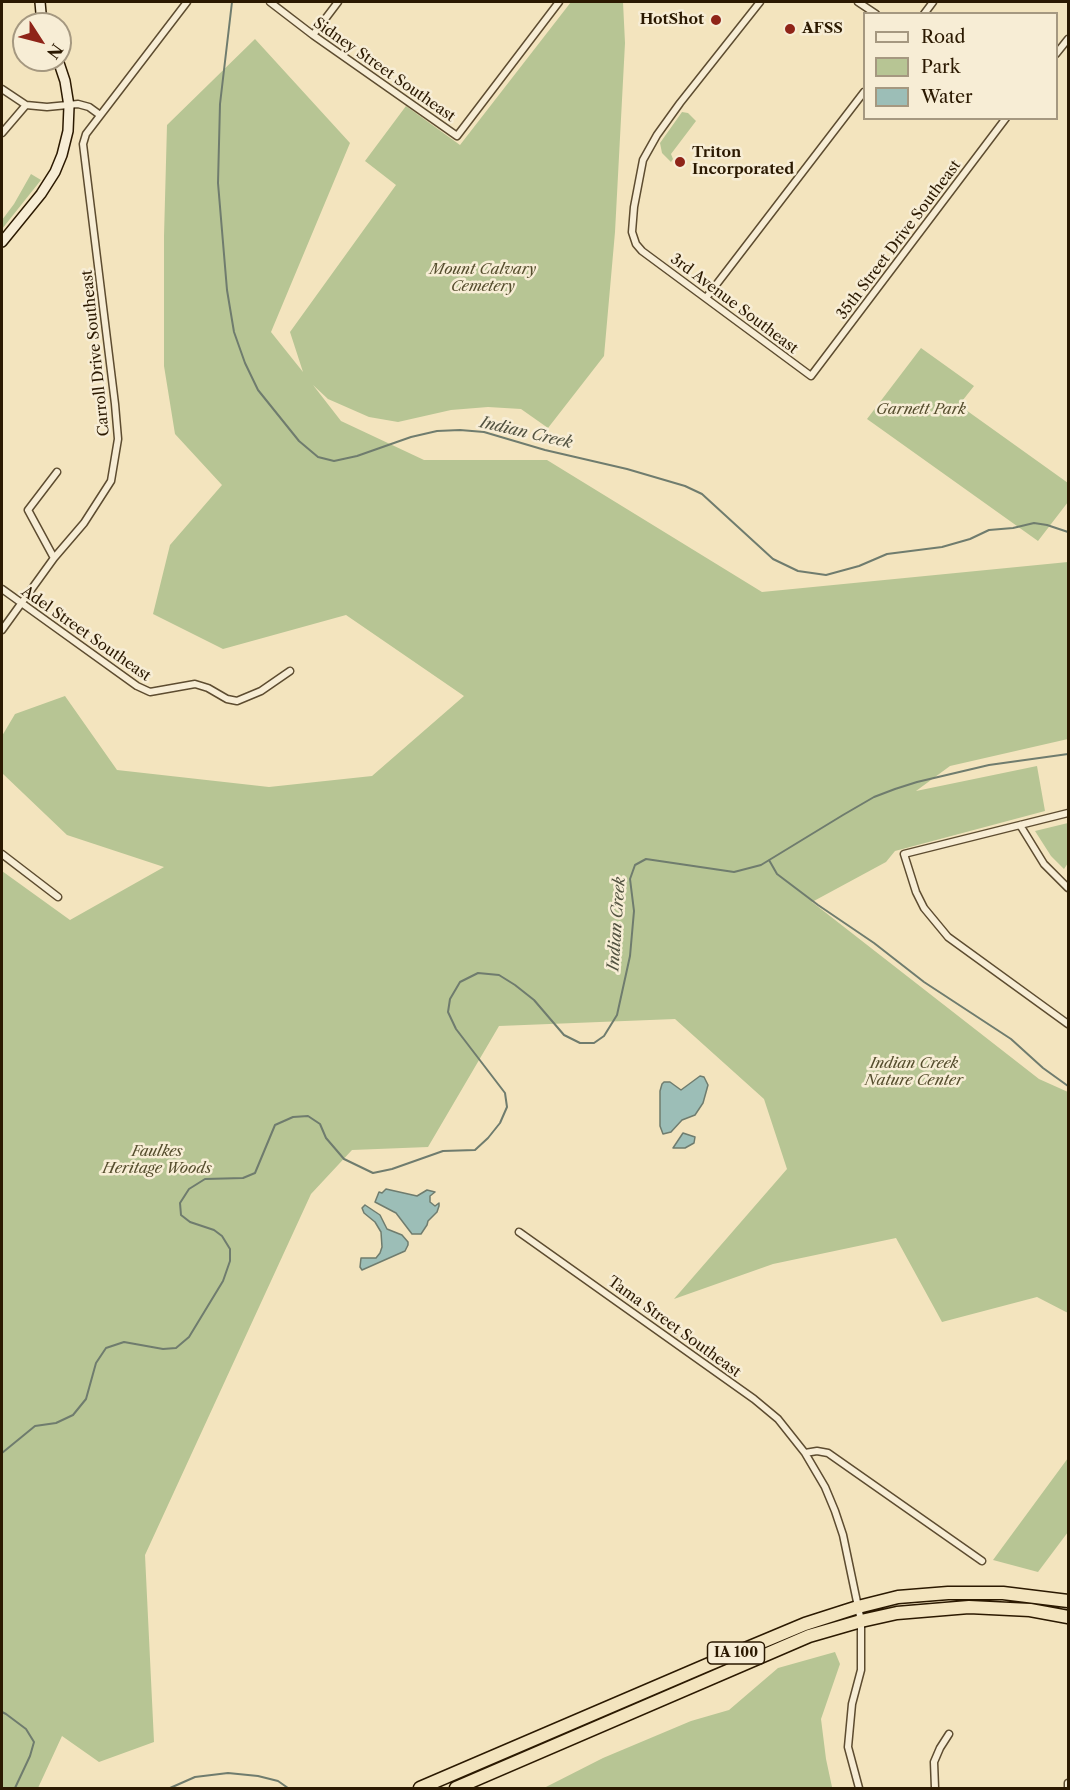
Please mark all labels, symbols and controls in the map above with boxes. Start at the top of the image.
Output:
place label: HotShot [640,11,704,29]
north arrow [12,12,72,72]
legend [863,12,1058,120]
marker: HotShot [709,13,723,27]
street label: Sidney Street Southeast [310,14,458,126]
place label: AFSS [802,20,843,38]
marker: AFSS [783,22,797,36]
text: Road [921,26,966,48]
text: N [43,40,67,63]
text: Park [921,56,960,78]
text: Water [921,86,973,108]
place label: Triton Incorporated [692,144,794,179]
marker: Triton Incorporated [673,155,687,169]
street label: 35th Street Drive Southeast [833,157,965,323]
street label: 3rd Avenue Southeast [667,250,801,358]
park label: Mount Calvary Cemetery [430,261,536,296]
street label: Carroll Drive Southeast [78,269,114,437]
park label: Garnett Park [876,401,966,419]
water label: Indian Creek [478,413,574,453]
street label: Adel Street Southeast [18,583,154,685]
water label: Indian Creek [604,876,630,972]
park label: Indian Creek Nature Center [865,1055,963,1090]
park label: Faulkes Heritage Woods [102,1143,212,1178]
street label: Tama Street Southeast [604,1273,744,1381]
road number: IA 100 [708,1642,764,1664]

